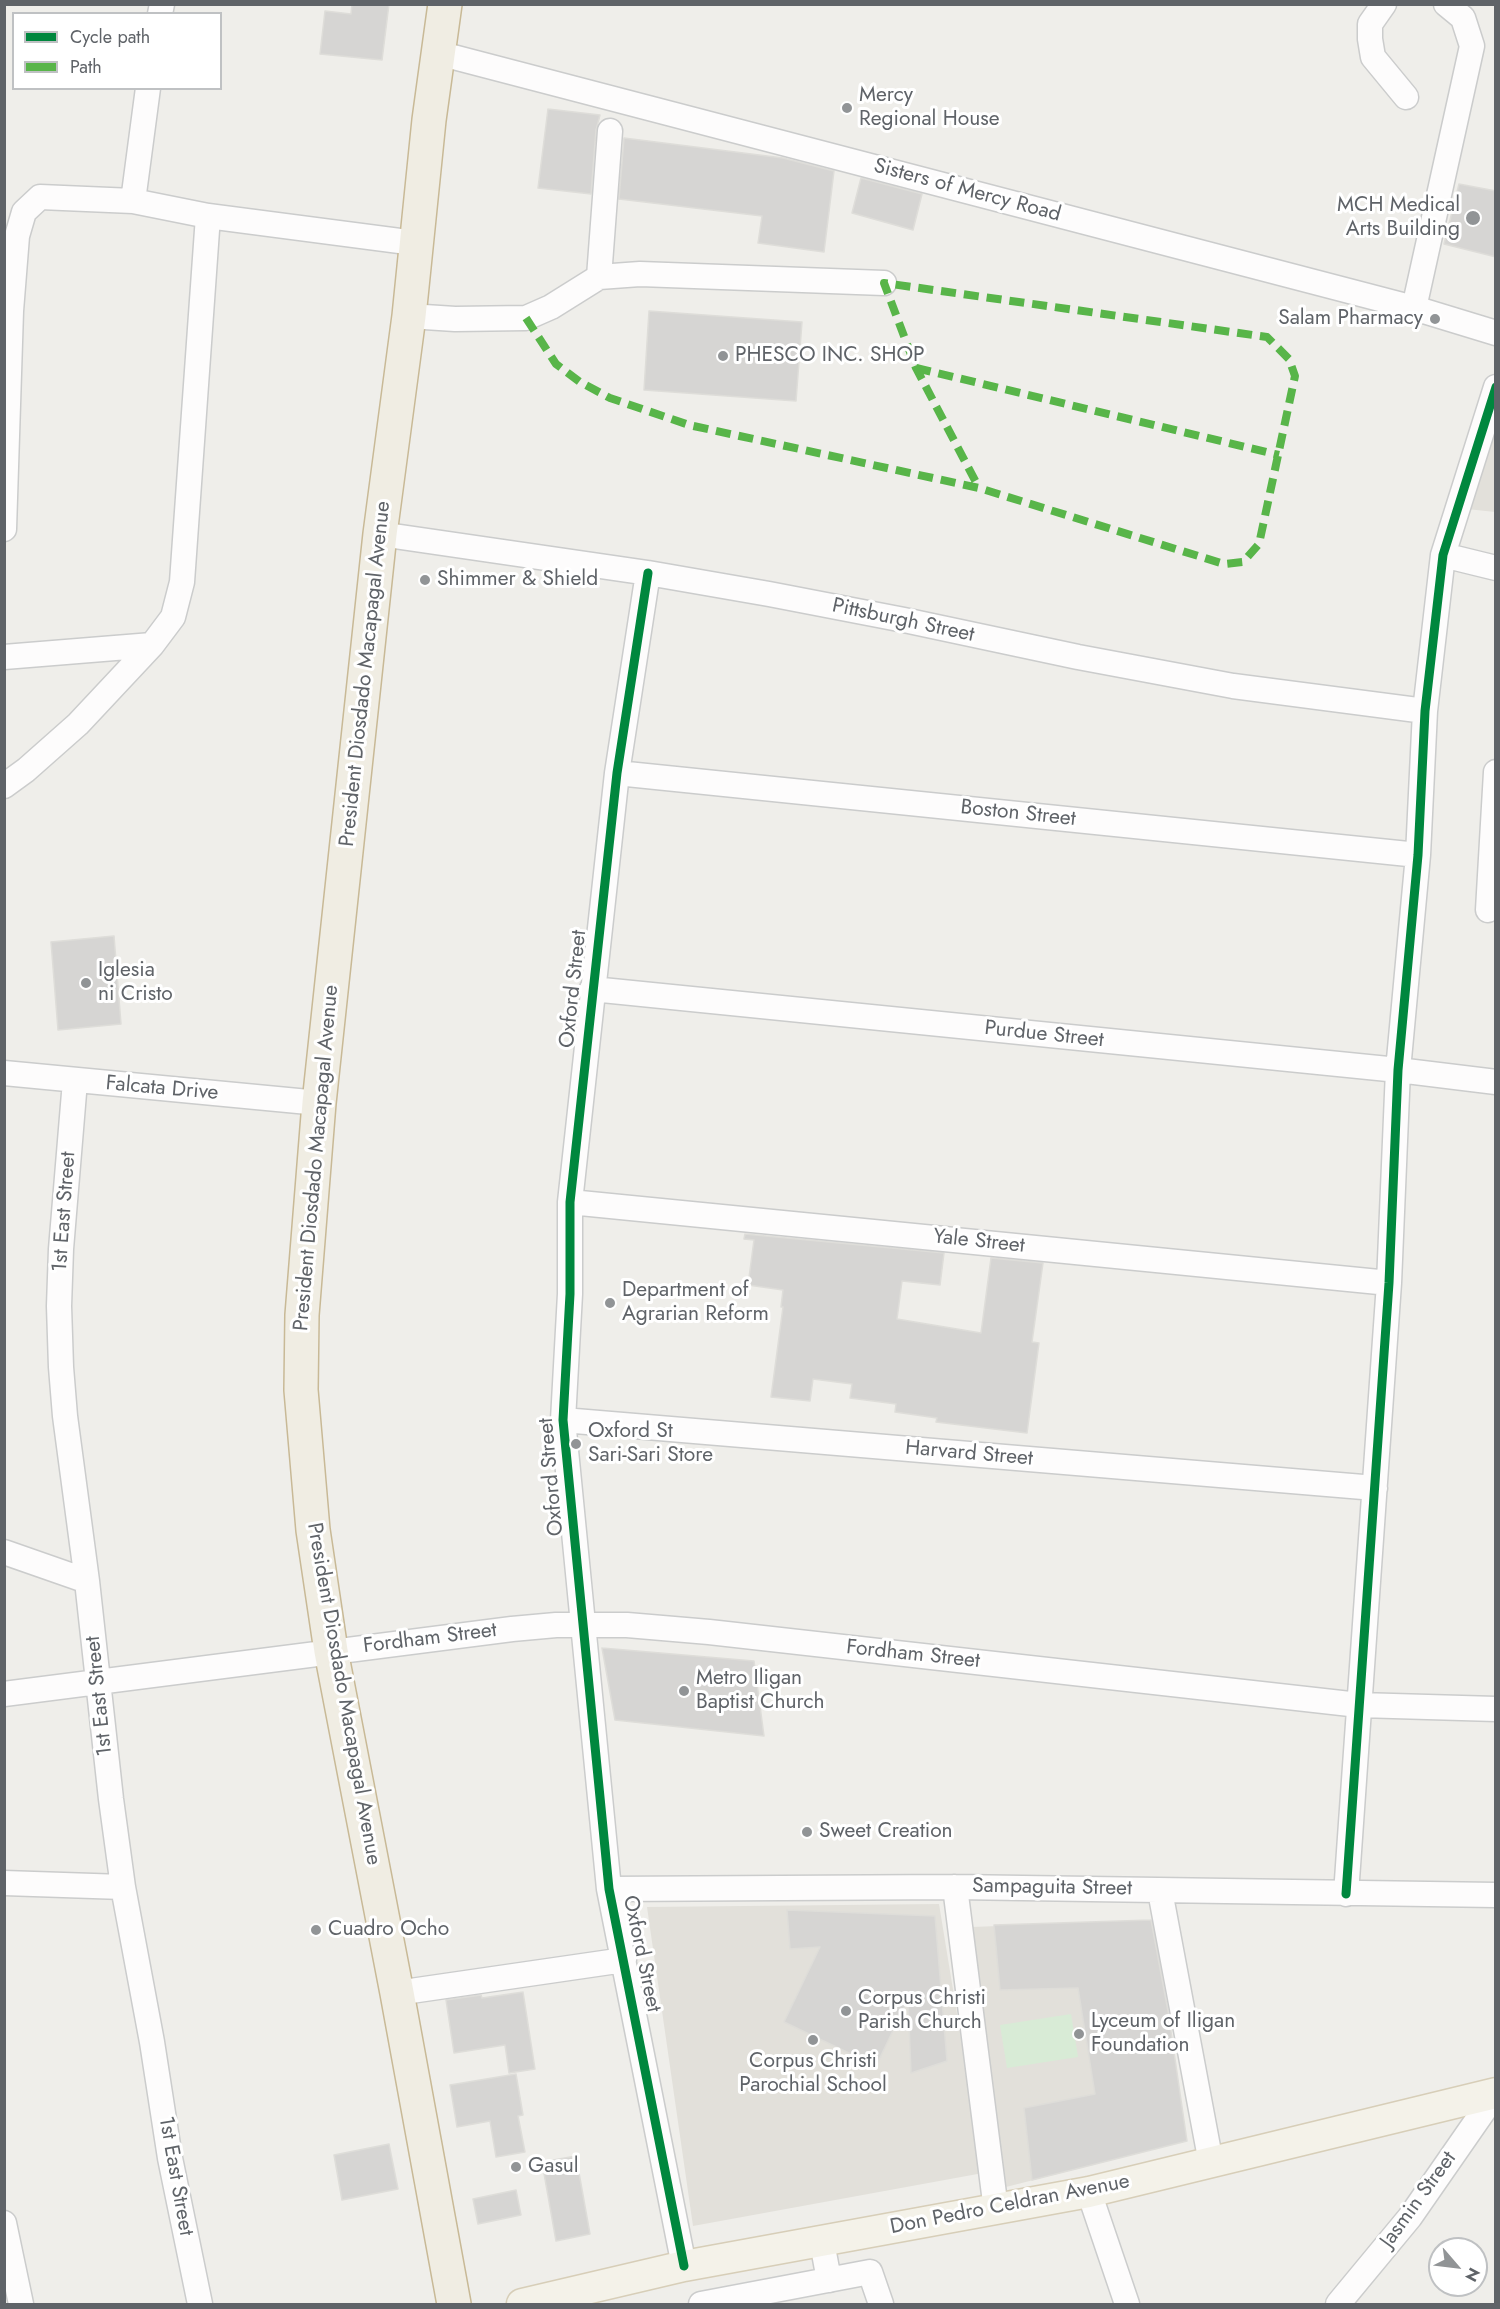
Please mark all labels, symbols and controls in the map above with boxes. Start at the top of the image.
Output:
legend [12,12,222,90]
text: Cycle path [70,24,150,50]
text: Path [70,54,102,80]
place label: Mercy Regional House [859,83,1000,133]
marker: Mercy Regional House [840,101,854,115]
street label: Sisters of Mercy Road [871,154,1063,228]
place label: MCH Medical Arts Building [1337,193,1460,243]
marker: MCH Medical Arts Building [1464,209,1482,227]
place label: Salam Pharmacy [1278,306,1423,332]
marker: Salam Pharmacy [1428,312,1442,326]
place label: PHESCO INC. SHOP [735,343,925,369]
marker: PHESCO INC. SHOP [716,349,730,363]
street label: President Diosdado Macapagal Avenue [335,500,397,848]
place label: Shimmer & Shield [437,567,598,593]
marker: Shimmer & Shield [418,573,432,587]
street label: Pittsburgh Street [830,594,976,648]
street label: Boston Street [959,795,1077,833]
street label: Oxford Street [555,929,593,1049]
place label: Iglesia ni Cristo [98,958,173,1008]
marker: Iglesia ni Cristo [79,976,93,990]
street label: President Diosdado Macapagal Avenue [289,984,345,1332]
street label: Purdue Street [983,1016,1105,1054]
street label: Falcata Drive [105,1072,219,1106]
street label: 1st East Street [48,1151,82,1273]
street label: Yale Street [932,1225,1026,1259]
place label: Department of Agrarian Reform [622,1278,769,1328]
marker: Department of Agrarian Reform [603,1296,617,1310]
street label: Oxford Street [534,1417,570,1537]
place label: Oxford St Sari-Sari Store [588,1419,713,1469]
street label: Harvard Street [904,1436,1034,1472]
marker: Oxford St Sari-Sari Store [569,1437,583,1451]
street label: President Diosdado Macapagal Avenue [300,1521,386,1867]
street label: Fordham Street [362,1618,498,1660]
street label: 1st East Street [81,1635,119,1757]
street label: Fordham Street [845,1635,981,1675]
place label: Metro Iligan Baptist Church [696,1666,824,1716]
marker: Metro Iligan Baptist Church [677,1684,691,1698]
place label: Sweet Creation [819,1819,953,1845]
marker: Sweet Creation [800,1825,814,1839]
street label: Sampaguita Street [972,1874,1132,1902]
street label: Oxford Street [616,1893,666,2015]
place label: Cuadro Ocho [328,1917,449,1943]
marker: Cuadro Ocho [309,1923,323,1937]
place label: Corpus Christi Parish Church [858,1986,986,2036]
marker: Corpus Christi Parish Church [839,2004,853,2018]
place label: Lyceum of Iligan Foundation [1091,2009,1235,2059]
marker: Lyceum of Iligan Foundation [1072,2027,1086,2041]
marker: Corpus Christi Parochial School [806,2033,820,2047]
place label: Corpus Christi Parochial School [739,2049,887,2099]
street label: 1st East Street [152,2114,198,2238]
street label: Jasmin Street [1376,2147,1462,2253]
place label: Gasul [528,2154,579,2180]
marker: Gasul [509,2160,523,2174]
street label: Don Pedro Celdran Avenue [888,2169,1132,2241]
north arrow [1428,2237,1488,2297]
text: N [1459,2264,1486,2286]

